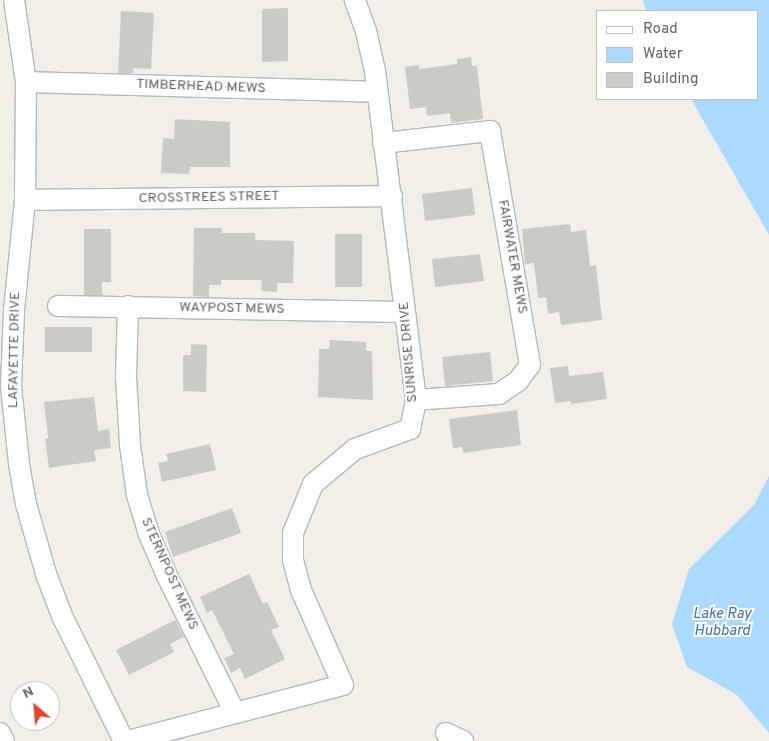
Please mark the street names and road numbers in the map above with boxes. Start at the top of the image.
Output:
street label: TIMBERHEAD MEWS [136,76,266,98]
street label: CROSSTREES STREET [138,188,280,208]
street label: FAIRWATER MEWS [494,199,530,315]
street label: LAFAYETTE DRIVE [6,292,24,408]
street label: WAYPOST MEWS [179,300,285,318]
street label: SUNRISE DRIVE [396,301,422,403]
street label: STERNPOST MEWS [137,515,201,633]

